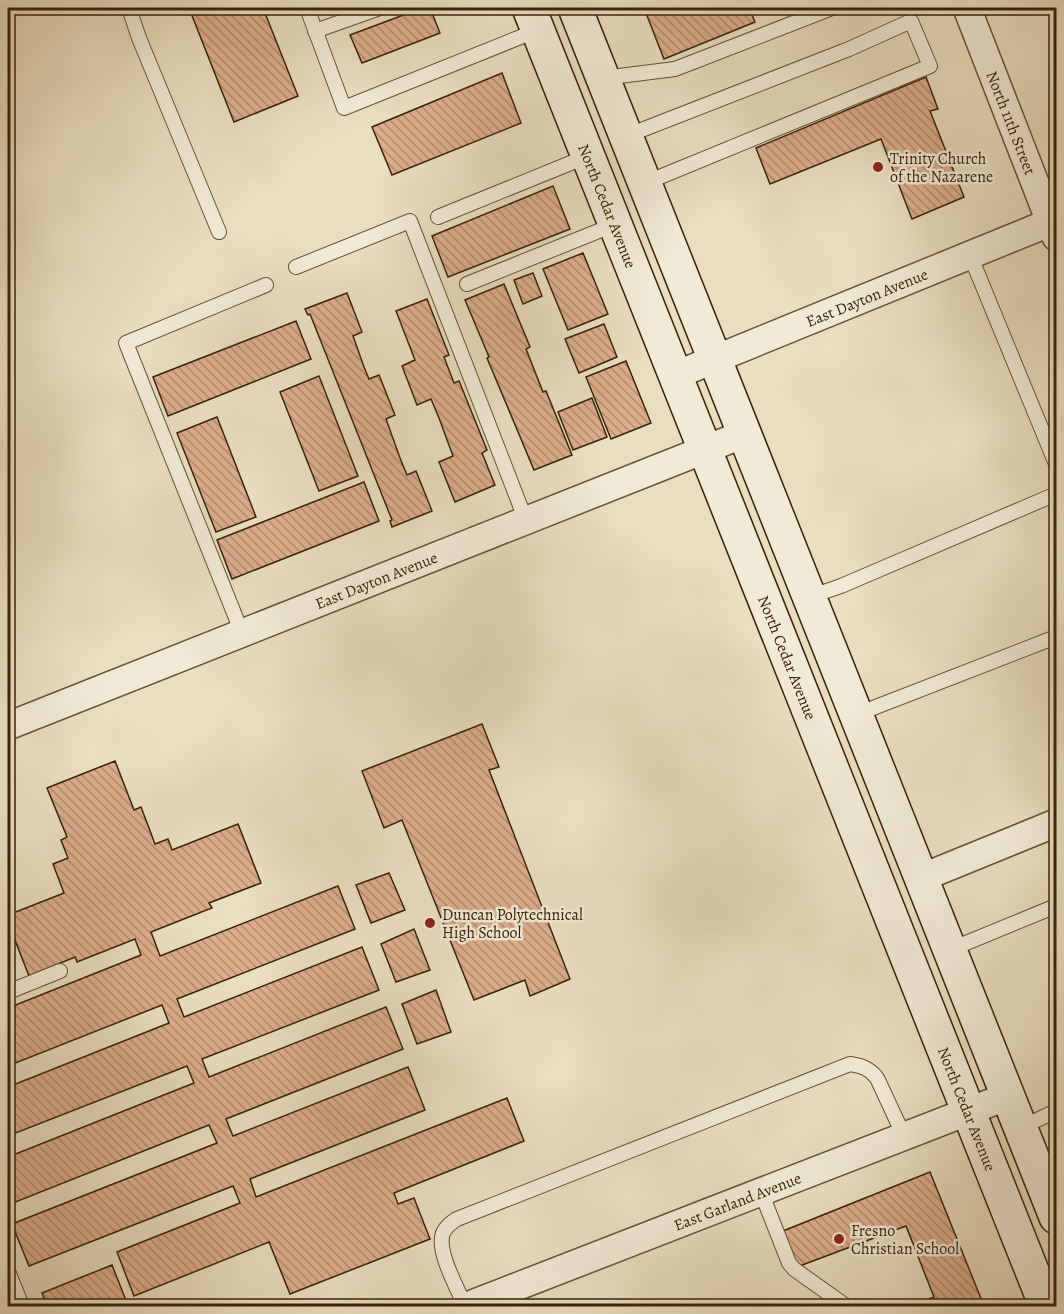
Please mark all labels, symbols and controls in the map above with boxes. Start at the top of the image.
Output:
street label: North 11th Street [981,68,1041,178]
street label: North Cedar Avenue [572,141,642,272]
place label: Trinity Church of the Nazarene [890,148,993,188]
marker: Trinity Church of the Nazarene [871,160,885,174]
street label: East Dayton Avenue [803,263,931,333]
street label: East Dayton Avenue [312,547,441,615]
street label: North Cedar Avenue [752,592,821,723]
place label: Duncan Polytechnical High School [442,904,583,944]
marker: Duncan Polytechnical High School [423,916,437,930]
street label: North Cedar Avenue [932,1044,1001,1175]
street label: East Garland Avenue [671,1167,805,1237]
place label: Fresno Christian School [851,1220,959,1260]
marker: Fresno Christian School [832,1232,846,1246]

